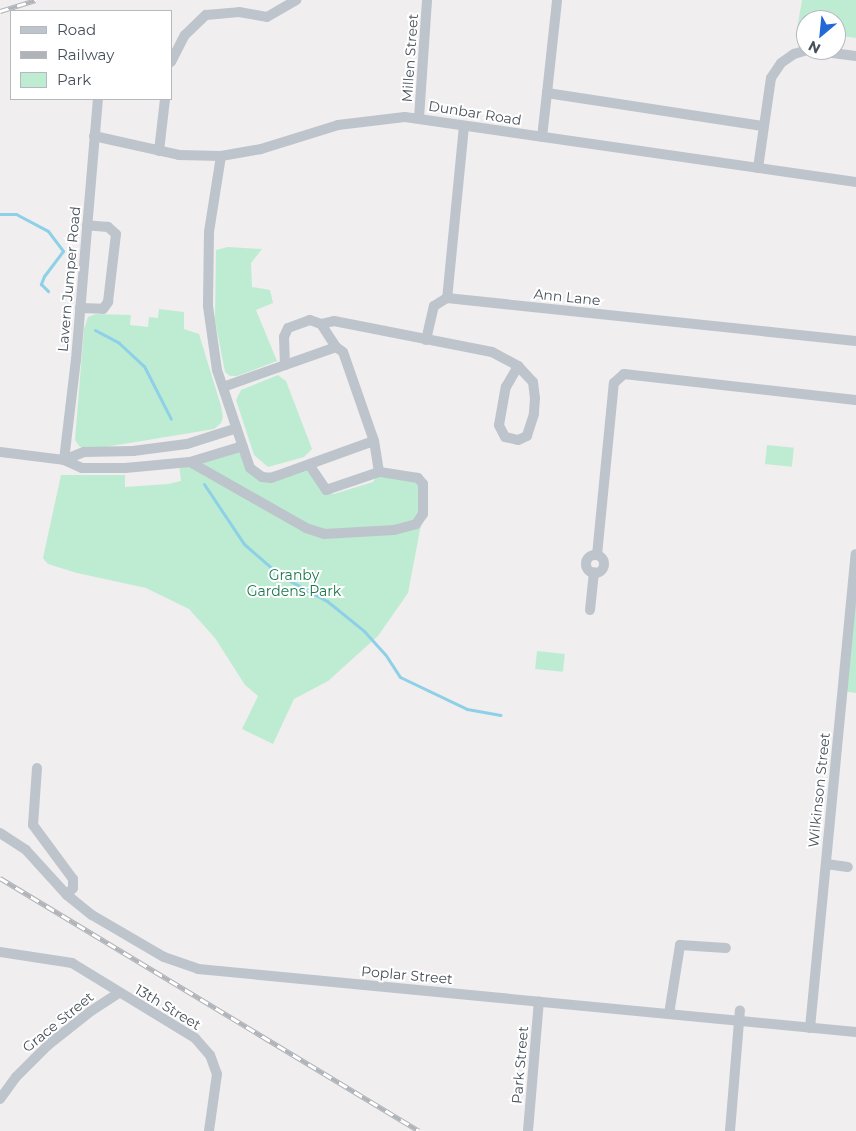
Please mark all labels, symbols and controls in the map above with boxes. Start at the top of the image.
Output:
legend [10,10,172,100]
north arrow [796,10,846,60]
street label: Millen Street [399,13,421,103]
text: Road [57,20,96,39]
text: N [805,37,824,58]
text: Railway [57,45,114,64]
text: Park [57,70,91,89]
street label: Dunbar Road [427,97,523,129]
street label: Lavern Jumper Road [54,206,84,352]
street label: Ann Lane [533,285,601,309]
park label: Granby Gardens Park [247,567,341,600]
street label: Wilkinson Street [805,732,833,848]
street label: Poplar Street [361,963,453,987]
street label: 13th Street [132,981,204,1033]
street label: Grace Street [19,988,97,1056]
street label: Park Street [508,1025,532,1105]

